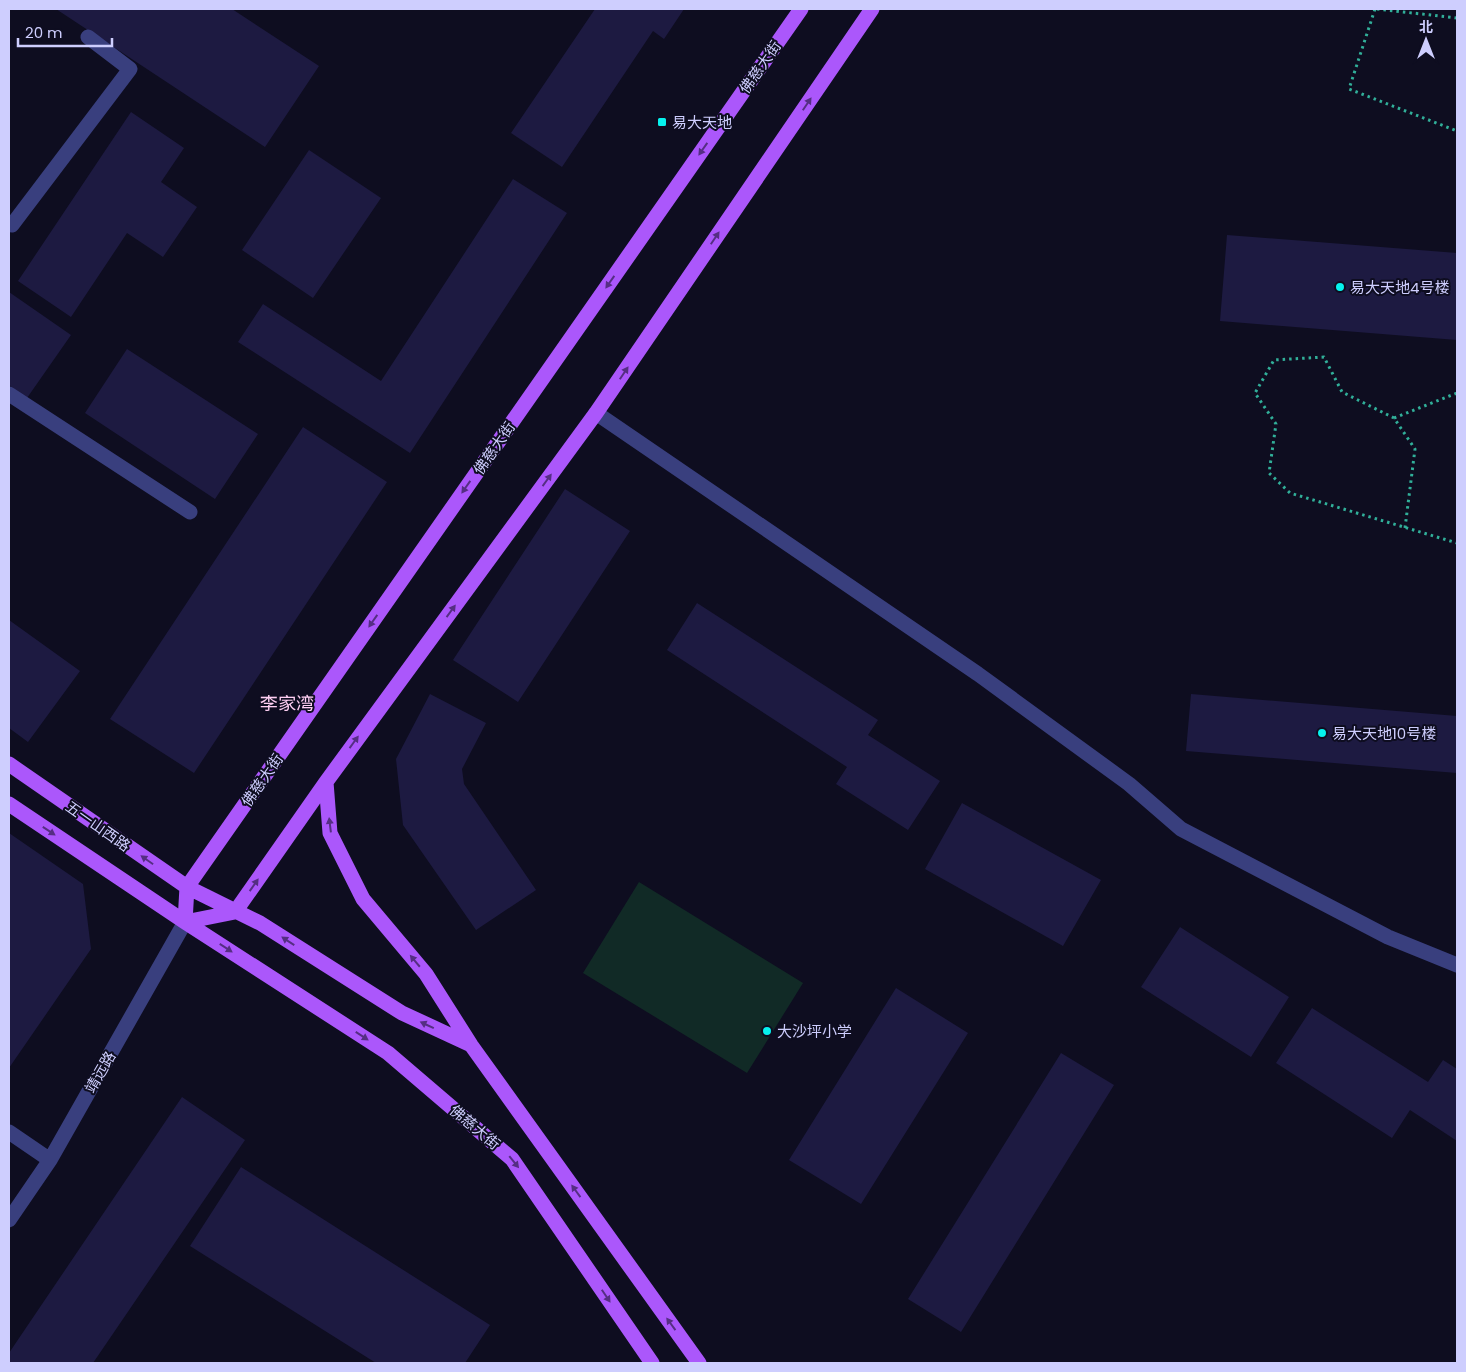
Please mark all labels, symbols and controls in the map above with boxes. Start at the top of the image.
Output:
scale bar [18,15,111,47]
north arrow [1401,15,1451,65]
text: 北 [1419,17,1433,37]
text: 20 m [25,22,63,43]
street label: 佛慈大街 [734,36,786,98]
one-way arrow [802,97,812,111]
place label: 易大天地 [672,112,732,133]
marker: 易大天地 [656,116,668,128]
one-way arrow [698,142,708,156]
one-way arrow [710,232,720,245]
one-way arrow [605,276,615,289]
place label: 易大天地4号楼 [1350,277,1449,298]
marker: 易大天地4号楼 [1334,281,1346,293]
one-way arrow [619,366,629,379]
street label: 佛慈大街 [468,417,520,479]
one-way arrow [542,473,552,487]
one-way arrow [461,480,471,494]
one-way arrow [445,605,455,618]
one-way arrow [368,614,378,627]
district label: 李家湾 [260,691,314,716]
place label: 易大天地10号楼 [1332,723,1436,744]
marker: 易大天地10号楼 [1316,727,1328,739]
one-way arrow [349,736,359,749]
street label: 佛慈大街 [236,749,288,811]
street label: 五一山西路 [61,796,135,856]
one-way arrow [326,817,334,833]
one-way arrow [42,826,56,836]
one-way arrow [140,855,154,865]
one-way arrow [249,878,259,892]
one-way arrow [281,937,294,946]
one-way arrow [219,943,233,953]
one-way arrow [410,955,421,968]
one-way arrow [420,1020,434,1028]
place label: 大沙坪小学 [777,1021,852,1042]
marker: 大沙坪小学 [761,1025,773,1037]
one-way arrow [356,1032,369,1041]
street label: 靖远路 [80,1047,120,1097]
street label: 佛慈大街 [445,1100,505,1154]
one-way arrow [508,1156,519,1169]
one-way arrow [571,1185,581,1198]
one-way arrow [601,1289,611,1303]
one-way arrow [666,1317,676,1331]

